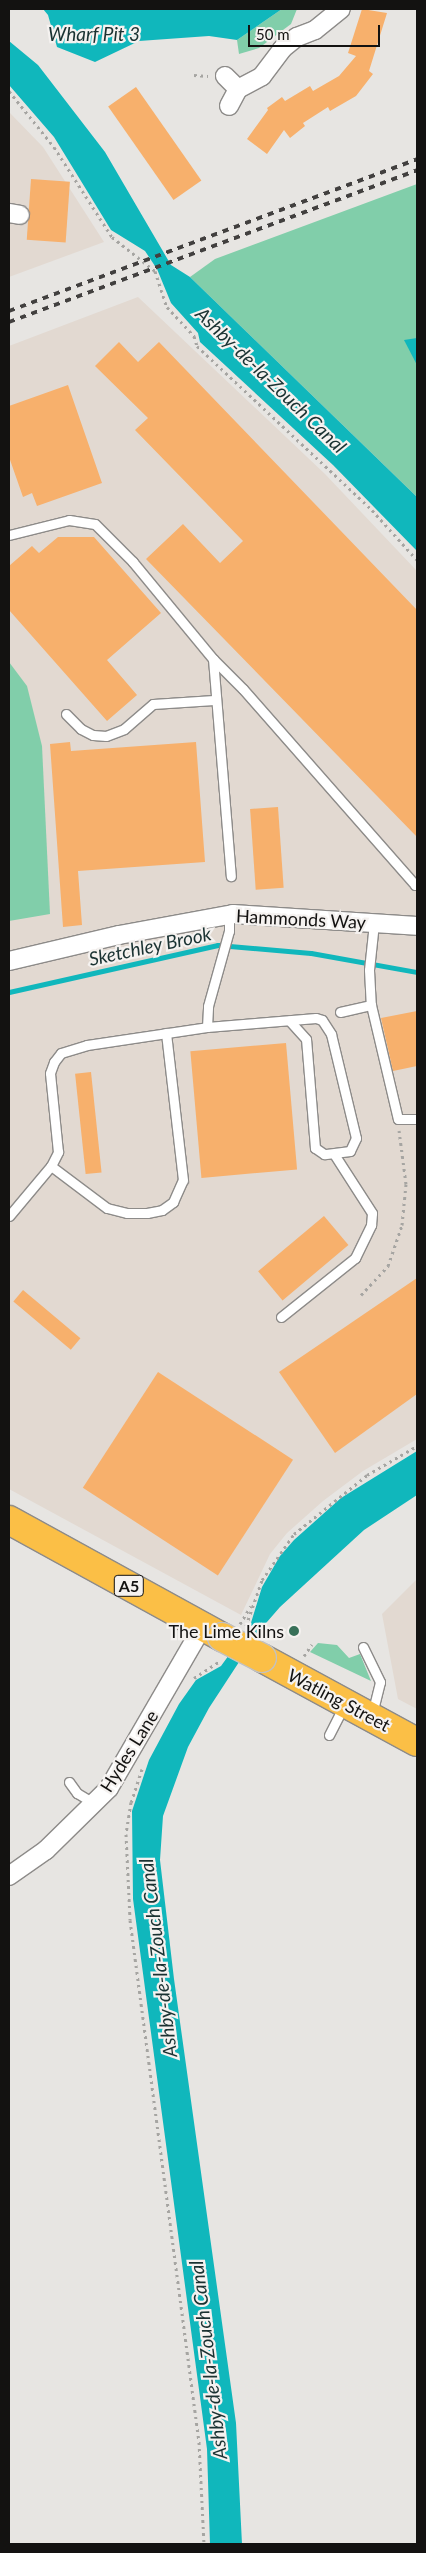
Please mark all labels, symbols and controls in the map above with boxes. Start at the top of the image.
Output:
scale bar [251,15,384,47]
water label: Wharf Pit 3 [48,23,140,45]
text: 50 m [256,25,290,43]
water label: Ashby-de-la-Zouch Canal [191,302,351,458]
street label: Hammonds Way [235,905,367,933]
water label: Sketchley Brook [86,922,214,970]
road number: A5 [113,1572,145,1600]
place label: The Lime Kilns [169,1620,284,1642]
marker: The Lime Kilns [288,1625,300,1637]
street label: Watling Street [284,1664,394,1736]
street label: Hydes Lane [95,1706,163,1796]
water label: Ashby-de-la-Zouch Canal [134,1857,182,2059]
water label: Ashby-de-la-Zouch Canal [184,2259,232,2461]

